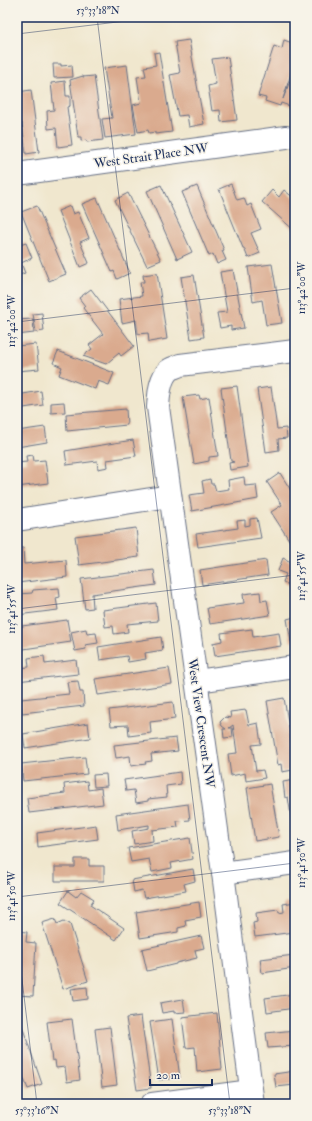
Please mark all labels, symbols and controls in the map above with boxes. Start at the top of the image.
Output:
text: 53°33'18"N [76,5,120,17]
street label: West Strait Place NW [92,140,210,172]
text: 113°42'00"W [296,261,308,314]
text: 113°42'00"W [6,294,18,347]
text: 113°41'55"W [296,551,308,601]
text: 113°41'55"W [6,584,18,634]
street label: West View Crescent NW [184,656,218,790]
text: 113°41'50"W [296,837,308,888]
text: 113°41'50"W [6,870,18,921]
scale bar [150,1061,212,1087]
text: 20 m [156,1068,181,1083]
text: 53°33'16"N [15,1105,59,1117]
text: 53°33'18"N [208,1105,252,1117]

